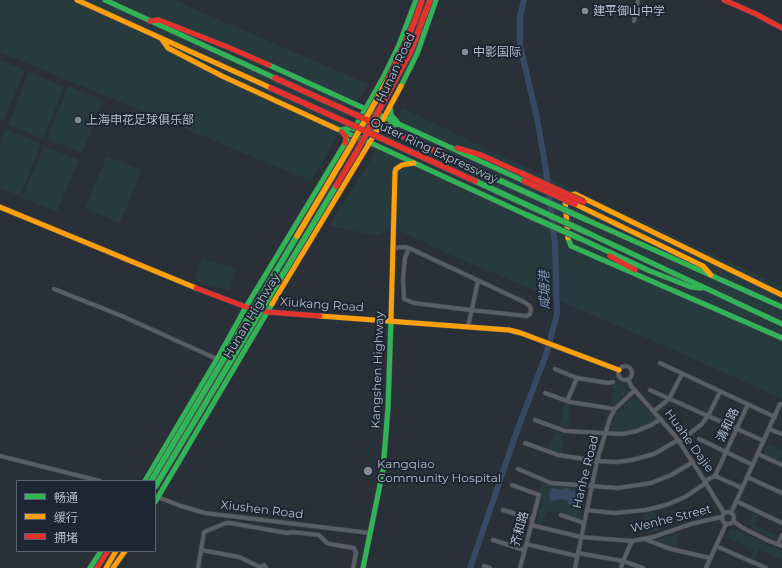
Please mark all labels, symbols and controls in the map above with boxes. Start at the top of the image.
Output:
place label: 建平御山中学 [593,4,665,18]
marker: 建平御山中学 [580,6,590,16]
street label: Hunan Road [373,31,419,105]
place label: 中影国际 [473,45,521,59]
marker: 中影国际 [460,47,470,57]
place label: 上海申花足球俱乐部 [86,113,194,127]
marker: 上海申花足球俱乐部 [73,115,83,125]
street label: Outer Ring Expressway [368,115,500,187]
water label: 咸塘港 [537,270,553,310]
street label: Hunan Highway [221,271,283,361]
street label: Xiukang Road [280,295,364,315]
street label: Kangshen Highway [369,311,387,429]
street label: 清和路 [714,406,742,444]
street label: Huahe Dajie [661,407,717,475]
street label: Hanhe Road [570,434,602,510]
place label: Kangqiao Community Hospital [377,457,501,485]
marker: Kangqiao Community Hospital [362,465,374,477]
legend [16,480,156,552]
text: 畅通 [54,490,78,505]
street label: Xiushen Road [220,498,304,522]
street label: Wenhe Street [629,502,713,536]
text: 缓行 [54,510,78,525]
street label: 齐和路 [508,510,532,548]
text: 拥堵 [54,530,78,545]

